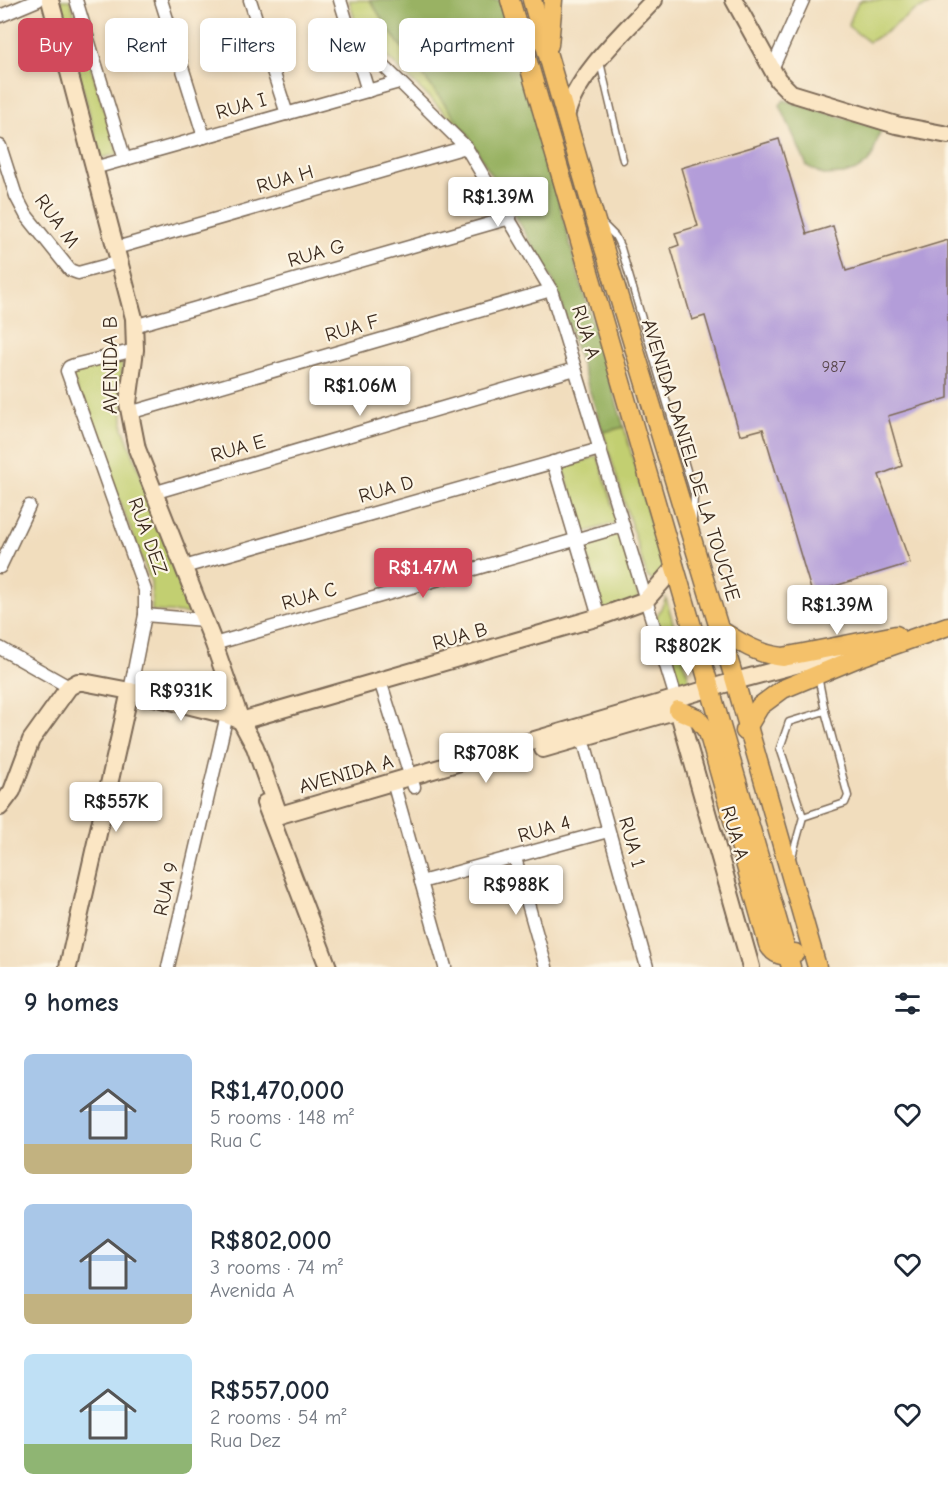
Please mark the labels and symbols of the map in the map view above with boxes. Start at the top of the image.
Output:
street label: RUA I [213,88,269,124]
street label: RUA H [254,160,316,198]
pin: R$1.39M [443,177,553,228]
street label: RUA M [30,190,84,252]
street label: RUA G [285,234,347,272]
street label: RUA A [567,302,605,362]
street label: RUA F [322,309,382,347]
street label: AVENIDA B [99,316,122,414]
street label: AVENIDA DANIEL DE LA TOUCHE [637,316,745,604]
house number: 987 [822,358,847,376]
pin: R$1.06M [305,366,415,417]
street label: RUA E [208,429,268,467]
street label: RUA D [356,470,416,508]
street label: RUA DEZ [124,494,173,578]
pin: R$1.47M [368,548,478,599]
street label: RUA C [279,577,339,615]
pin: R$1.39M [782,585,892,636]
street label: RUA B [430,617,490,655]
pin: R$802K [639,626,737,677]
pin: R$931K [132,671,230,722]
pin: R$708K [437,733,535,784]
street label: AVENIDA A [296,749,396,798]
pin: R$557K [67,782,165,833]
street label: RUA A [716,803,754,863]
street label: RUA 4 [515,811,573,847]
street label: RUA 1 [614,814,650,870]
street label: RUA 9 [149,860,183,918]
pin: R$988K [467,865,565,916]

